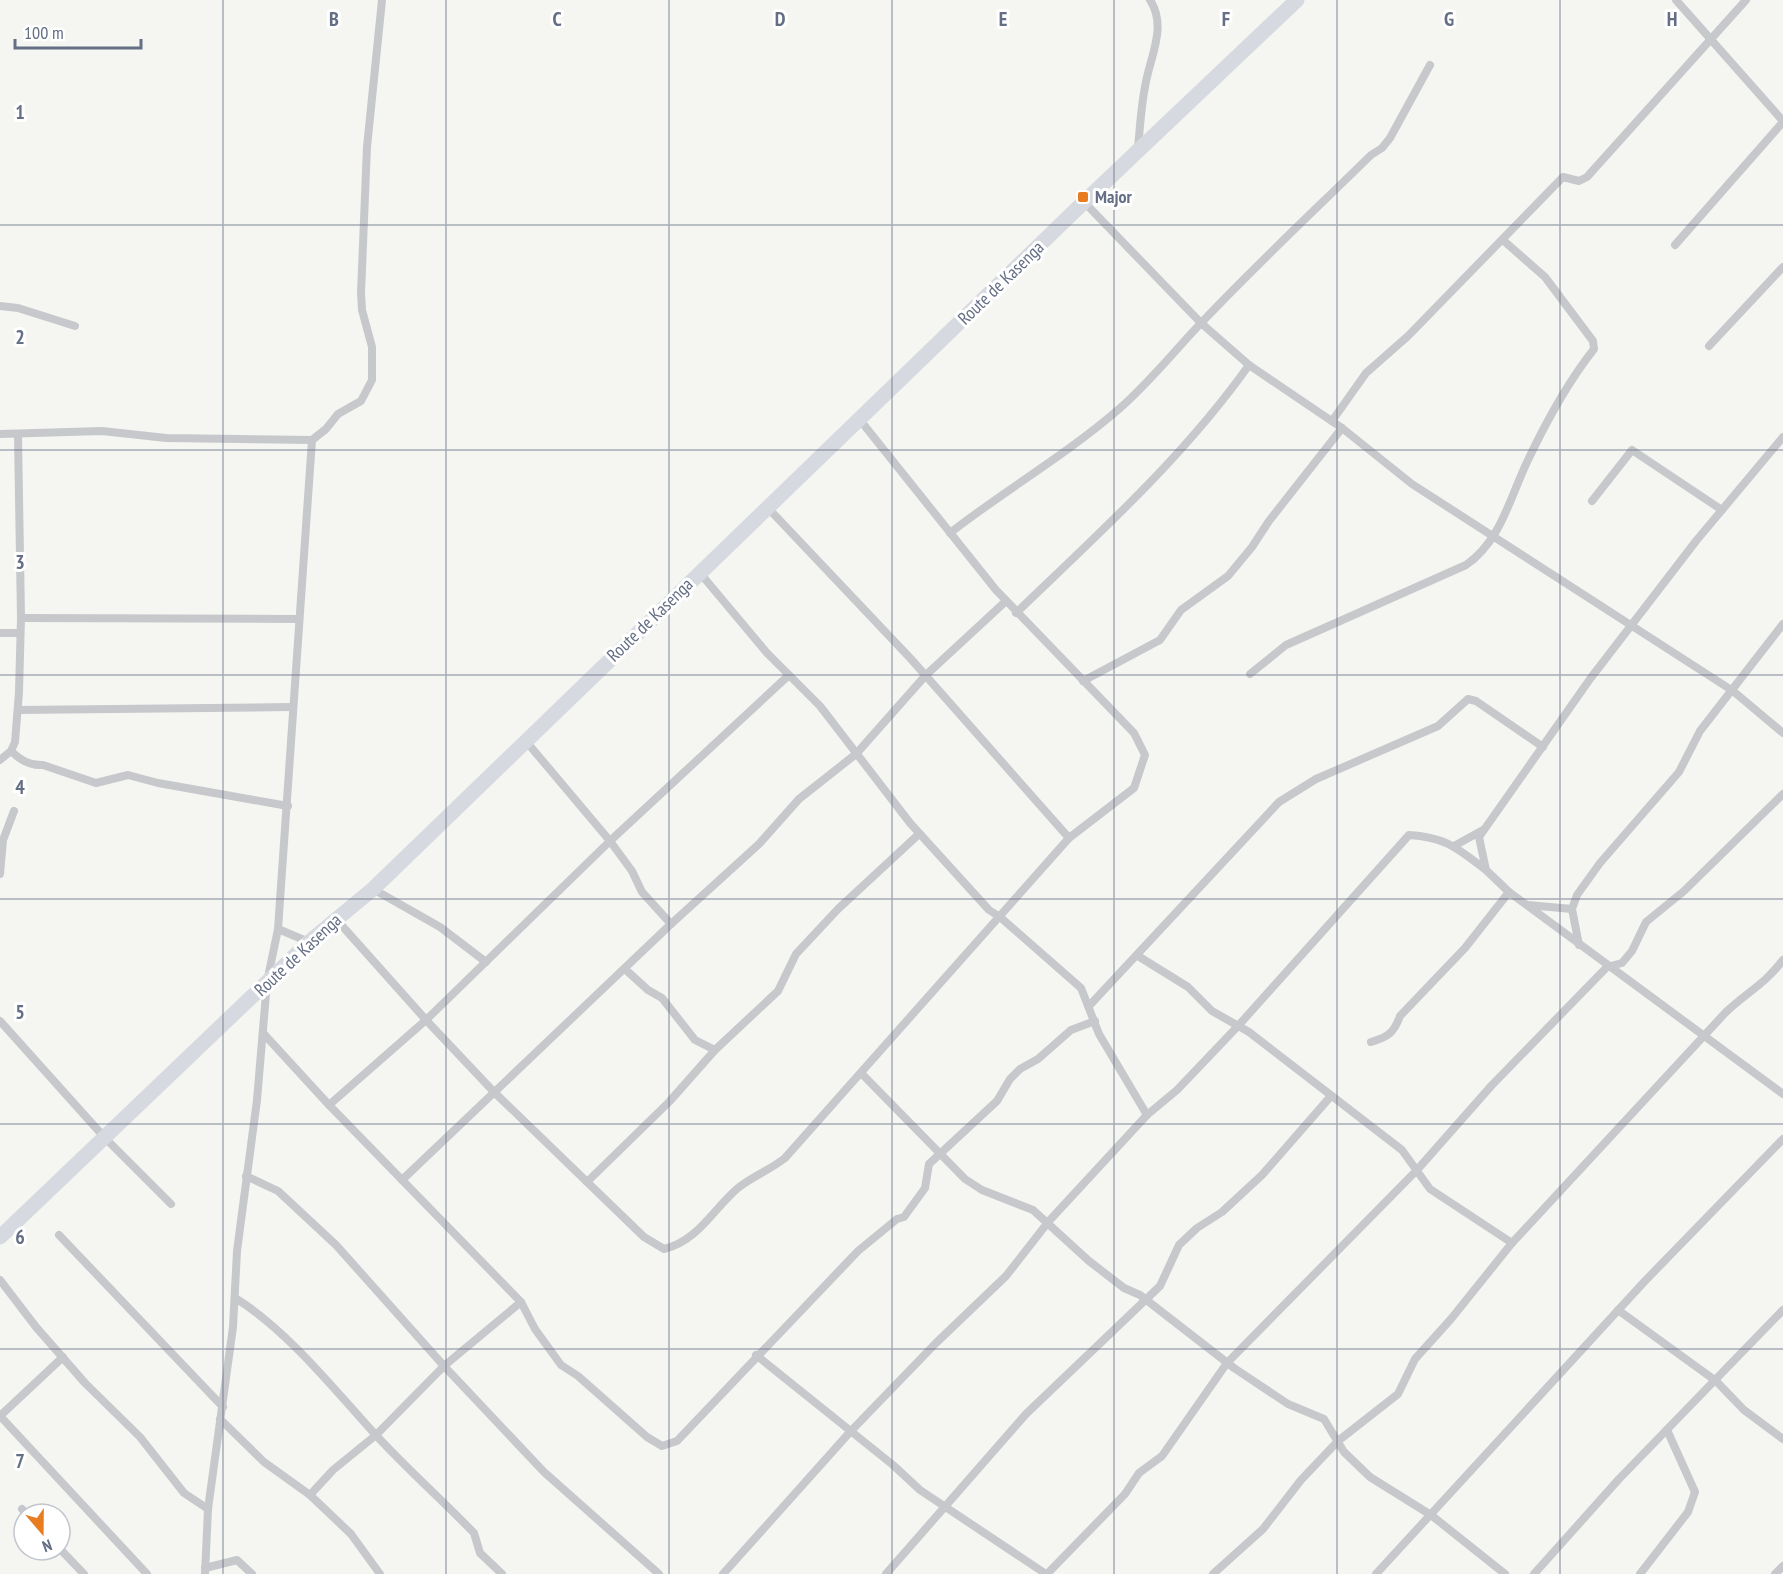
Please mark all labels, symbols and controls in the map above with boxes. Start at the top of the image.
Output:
text: B [329,6,339,32]
text: C [552,6,562,32]
text: D [775,6,786,32]
text: E [999,6,1007,32]
text: F [1222,6,1230,32]
text: G [1444,6,1454,32]
text: H [1667,6,1677,32]
scale bar [15,12,141,50]
text: 100 m [24,21,64,44]
text: 1 [15,99,25,125]
place label: Major [1095,185,1132,208]
marker: Major [1076,190,1090,204]
street label: Route de Kasenga [953,236,1048,329]
text: 2 [15,324,25,350]
text: 3 [15,549,25,575]
street label: Route de Kasenga [602,573,697,666]
text: 4 [15,774,25,800]
street label: Route de Kasenga [249,908,346,1001]
text: 5 [15,999,25,1025]
text: 6 [15,1224,25,1250]
text: 7 [15,1448,25,1474]
north arrow [12,1502,72,1562]
text: N [40,1535,55,1557]

